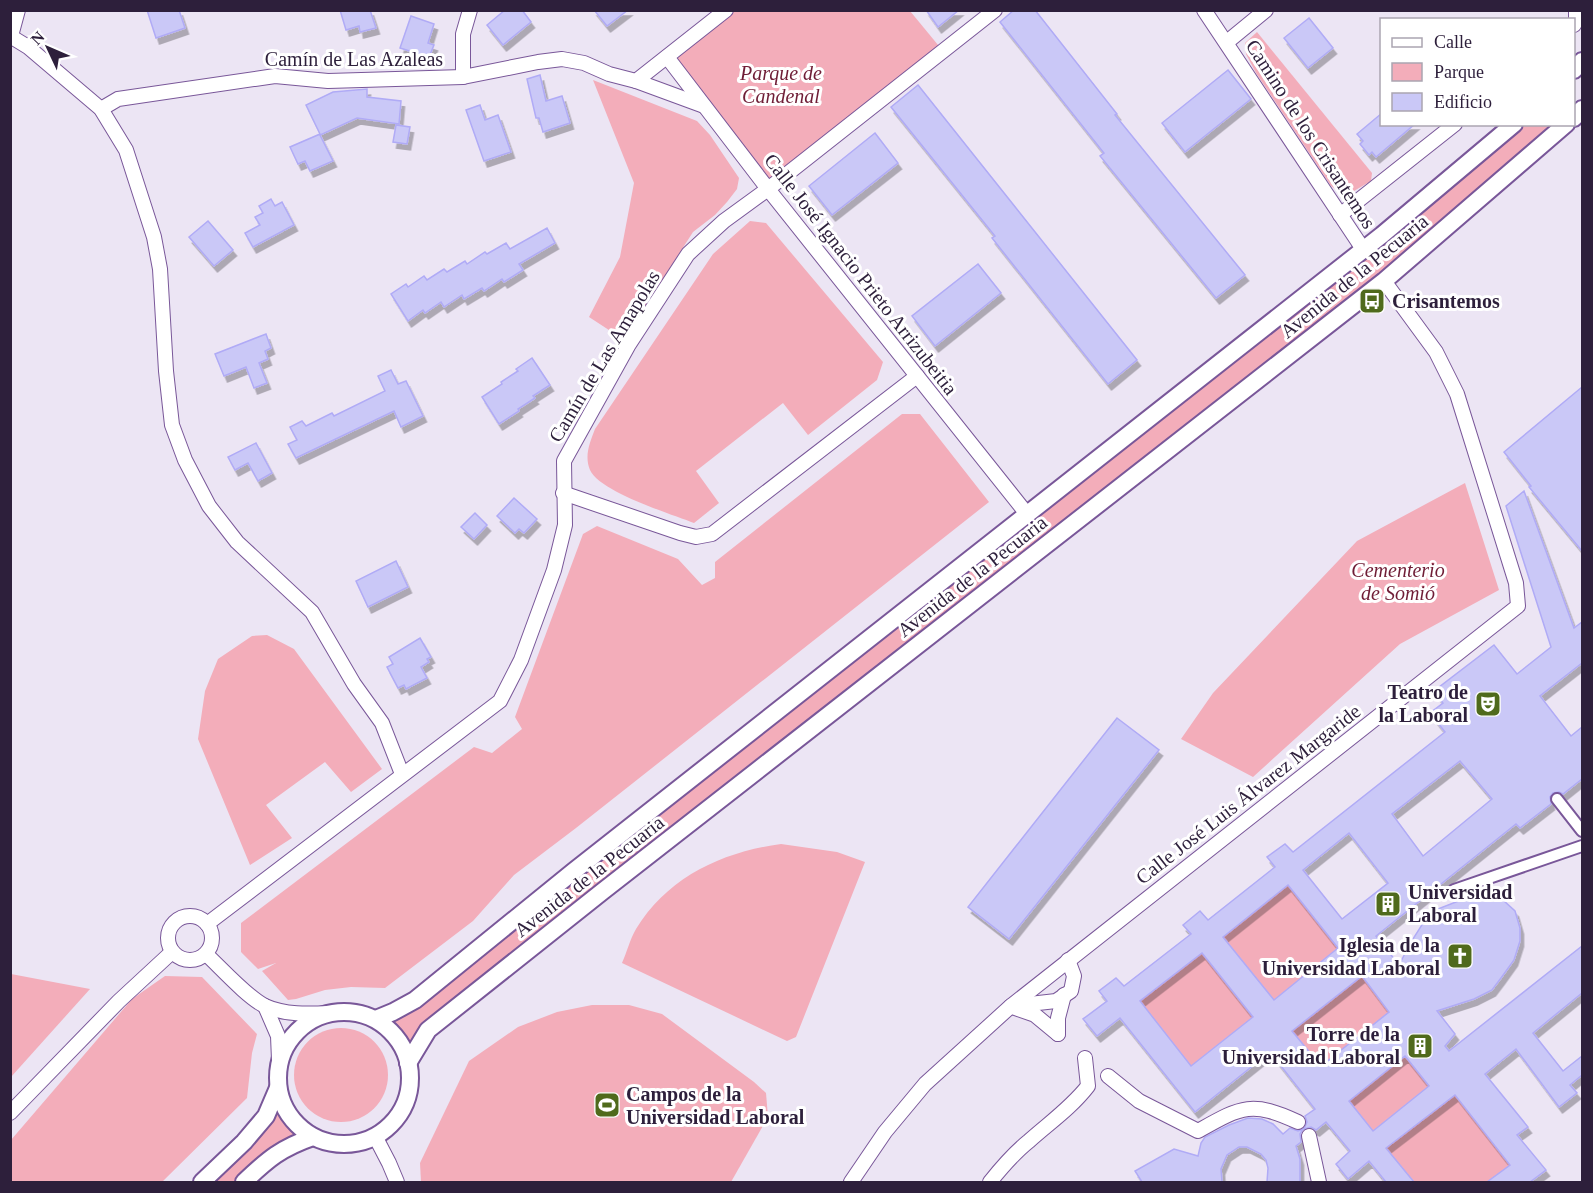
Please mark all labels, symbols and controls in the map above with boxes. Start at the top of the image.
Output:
north arrow [18,18,78,78]
legend [1380,18,1575,126]
text: N [27,28,48,48]
text: Calle [1434,32,1472,52]
street label: Camino de los Crisantemos [1242,36,1380,233]
street label: Camín de Las Azaleas [265,48,443,70]
park label: Parque de Candenal [739,62,822,107]
text: Parque [1434,62,1484,82]
text: Edificio [1434,92,1492,112]
street label: Calle José Ignacio Prieto Arrizubeitia [759,149,962,400]
street label: Avenida de la Pecuaria [1276,210,1432,342]
street label: Camín de Las Amapolas [544,266,665,446]
bus stop icon: Crisantemos [1357,286,1387,316]
place label: Crisantemos [1392,290,1500,312]
street label: Avenida de la Pecuaria [893,511,1051,641]
park label: Cementerio de Somió [1351,559,1445,604]
place label: Teatro de la Laboral [1379,681,1468,726]
theatre icon: Teatro de la Laboral [1473,689,1503,719]
street label: Calle José Luis Álvarez Margaride [1132,700,1365,889]
street label: Avenida de la Pecuaria [510,811,668,941]
place label: Universidad Laboral [1408,881,1512,926]
building icon: Universidad Laboral [1373,889,1403,919]
place label: Iglesia de la Universidad Laboral [1262,934,1440,979]
church icon: Iglesia de la Universidad Laboral [1445,941,1475,971]
place label: Torre de la Universidad Laboral [1222,1023,1400,1068]
building icon: Torre de la Universidad Laboral [1405,1031,1435,1061]
place label: Campos de la Universidad Laboral [626,1083,805,1128]
sports icon: Campos de la Universidad Laboral [592,1090,622,1120]

